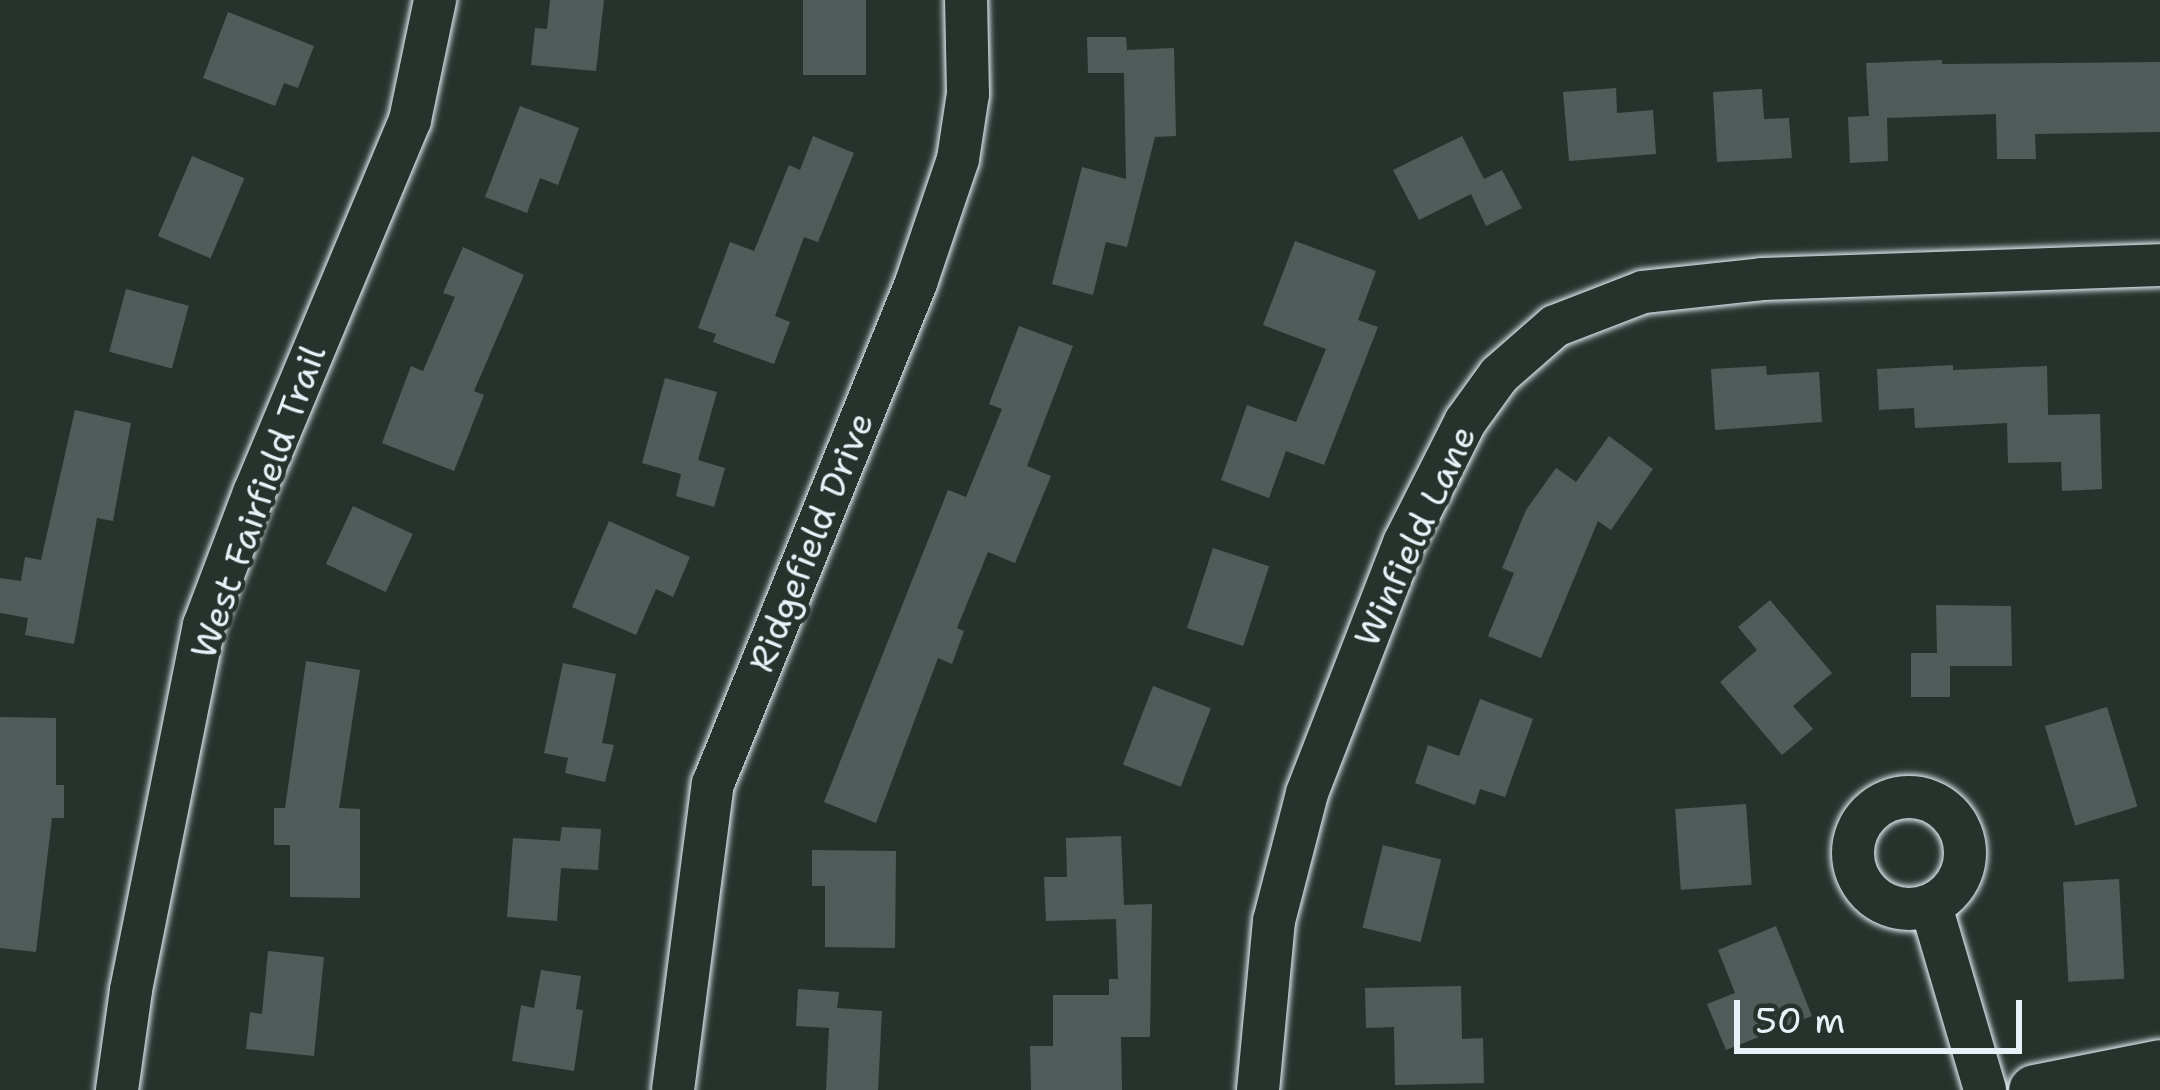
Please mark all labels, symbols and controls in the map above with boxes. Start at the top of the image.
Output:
street label: West Fairfield Trail [181,339,335,665]
street label: Ridgefield Drive [739,406,883,678]
street label: Winfield Lane [1345,419,1485,653]
scale bar [1740,976,2028,1050]
text: 50 m [1755,996,1845,1045]

